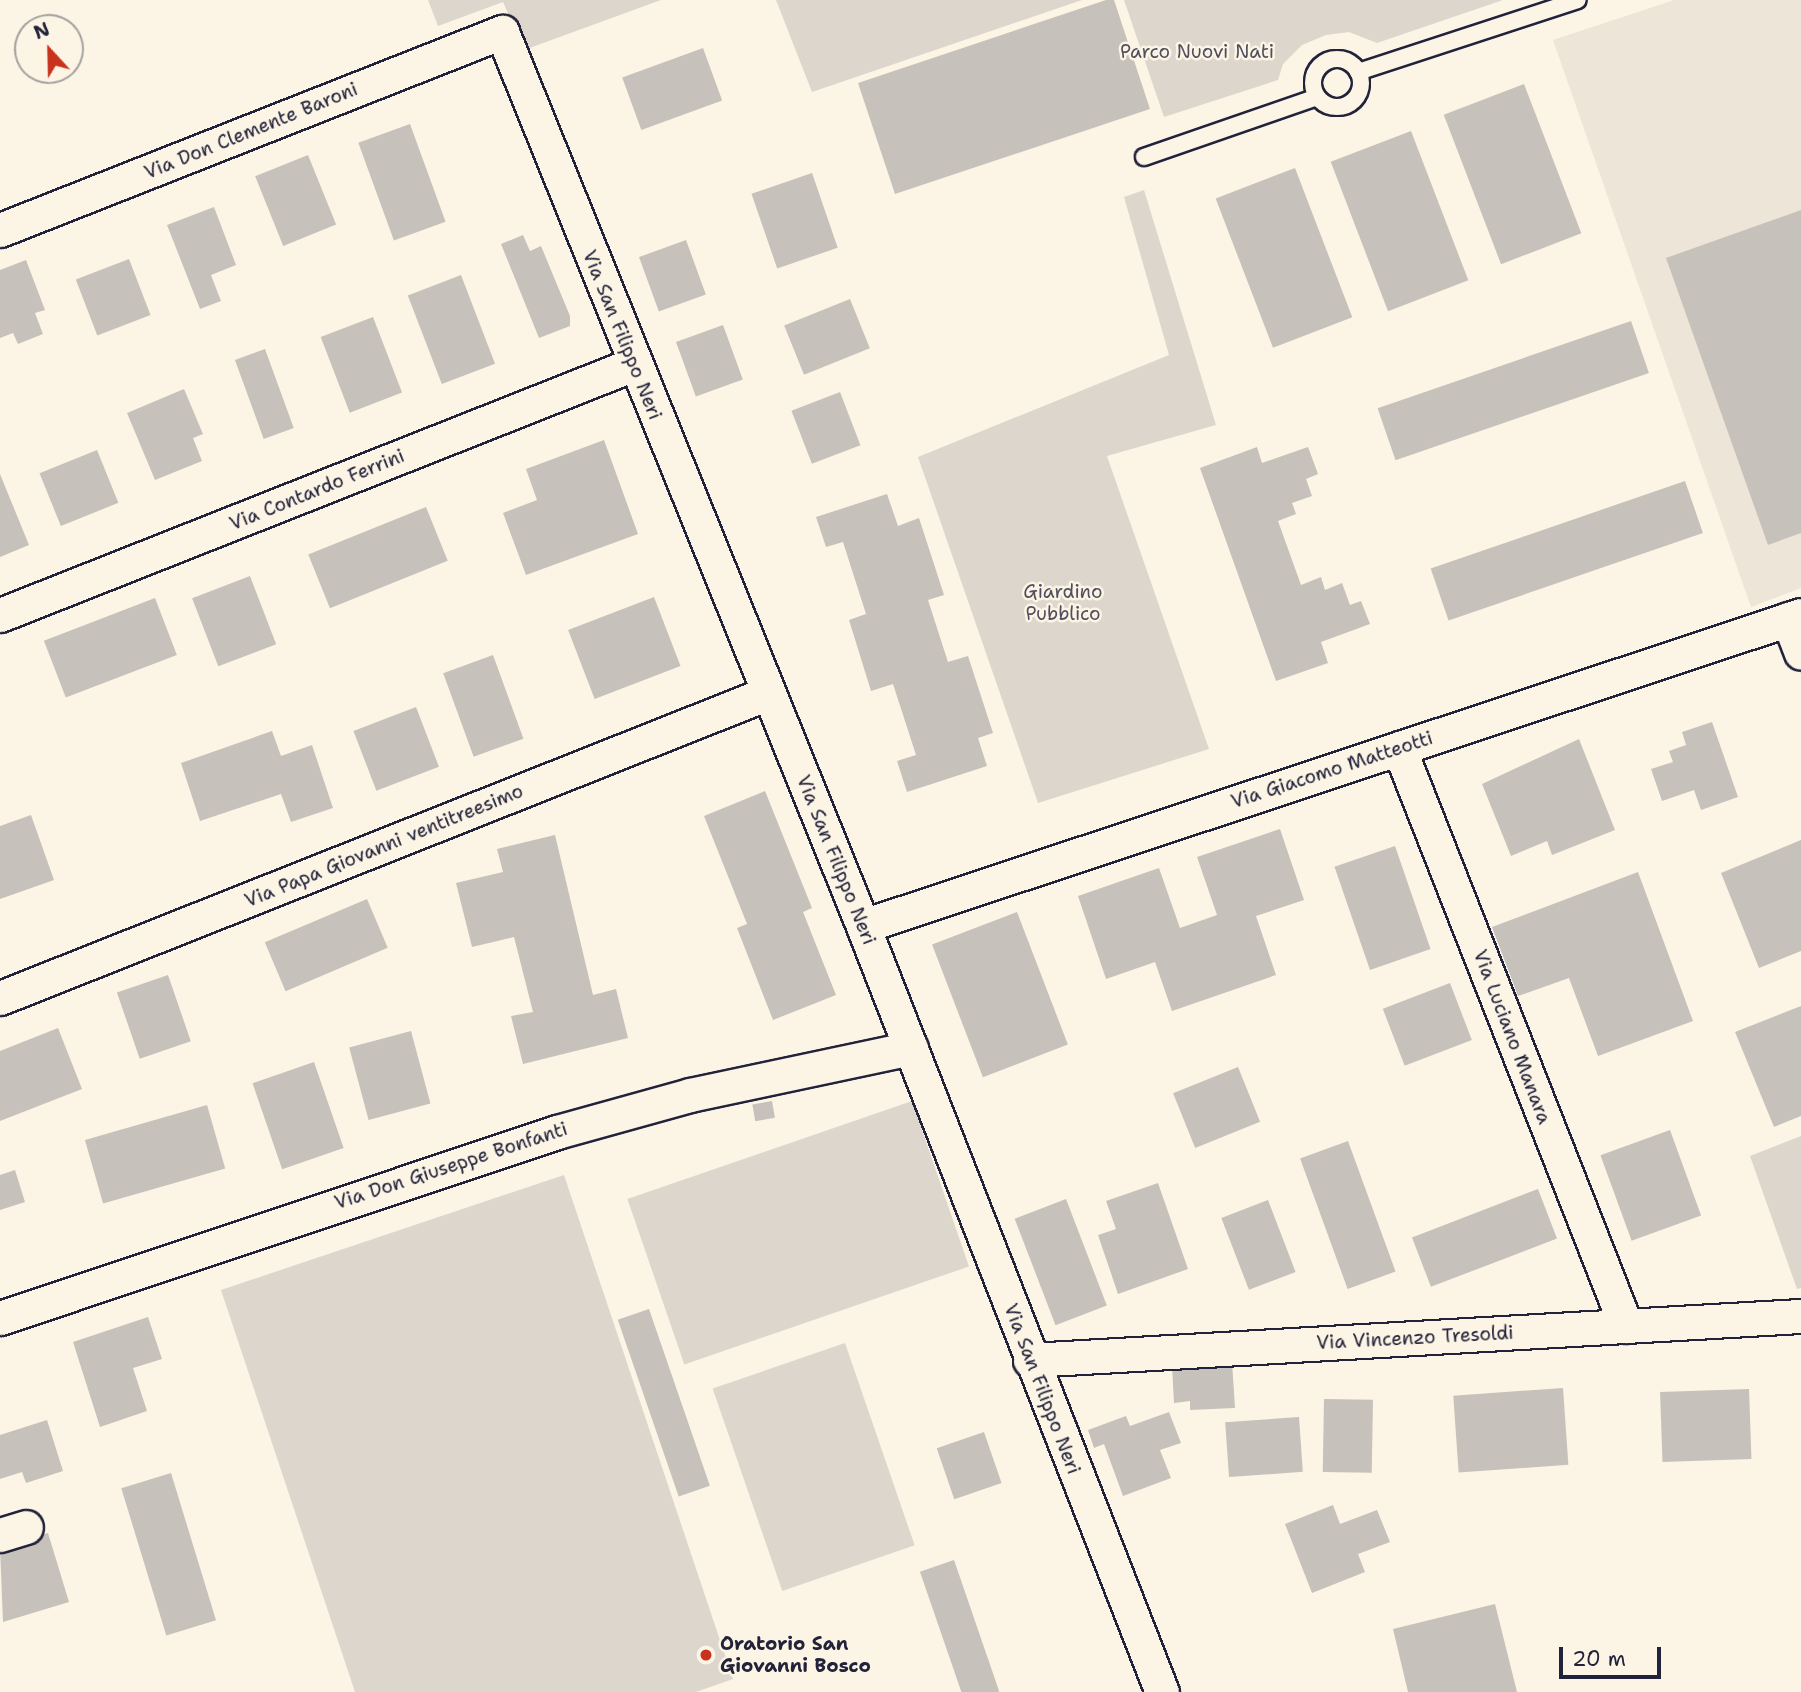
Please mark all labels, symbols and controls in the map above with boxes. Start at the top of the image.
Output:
north arrow [14,14,84,84]
text: N [30,17,53,45]
park label: Parco Nuovi Nati [1120,41,1274,63]
street label: Via Don Clemente Baroni [141,78,361,184]
street label: Via San Filippo Neri [578,247,666,423]
street label: Via Contardo Ferrini [226,444,408,536]
park label: Giardino Pubblico [1023,581,1103,625]
street label: Via Giacomo Matteotti [1228,727,1436,813]
street label: Via San Filippo Neri [792,772,880,948]
street label: Via Papa Giovanni ventitreesimo [241,780,527,912]
street label: Via Luciano Manara [1468,947,1556,1127]
street label: Via Don Giuseppe Bonfanti [332,1118,570,1214]
street label: Via San Filippo Neri [999,1301,1085,1477]
street label: Via Vincenzo Tresoldi [1316,1321,1514,1355]
scale bar [1563,1632,1664,1676]
place label: Oratorio San Giovanni Bosco [720,1633,871,1677]
text: 20 m [1572,1645,1626,1673]
marker: Oratorio San Giovanni Bosco [698,1647,714,1663]

